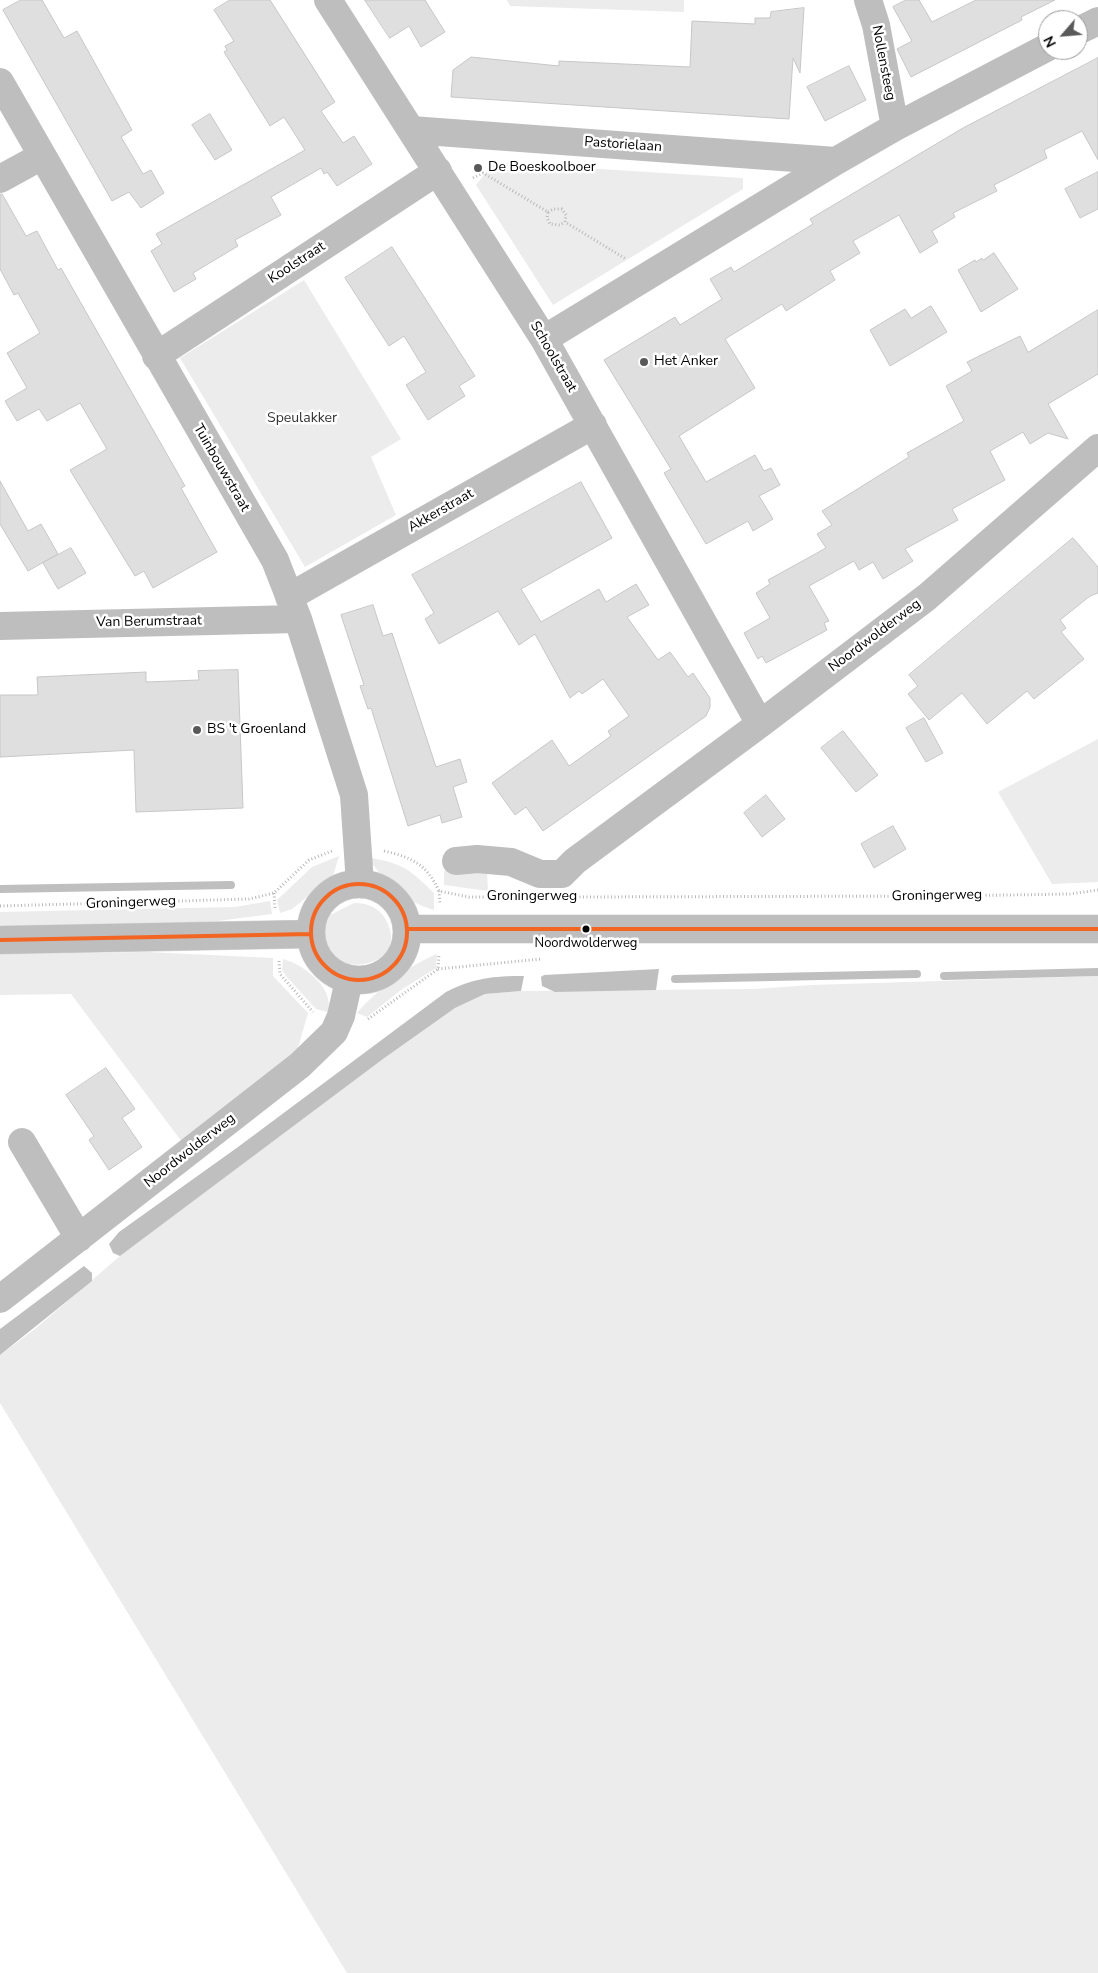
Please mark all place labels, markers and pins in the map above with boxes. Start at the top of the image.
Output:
place label: De Boeskoolboer [488,160,596,176]
marker: De Boeskoolboer [472,162,484,174]
place label: Het Anker [654,354,718,370]
marker: Het Anker [638,356,650,368]
place label: BS 't Groenland [207,722,306,738]
marker: BS 't Groenland [191,724,203,736]
marker: Noordwolderweg [581,924,591,934]
place label: Noordwolderweg [535,936,637,952]

